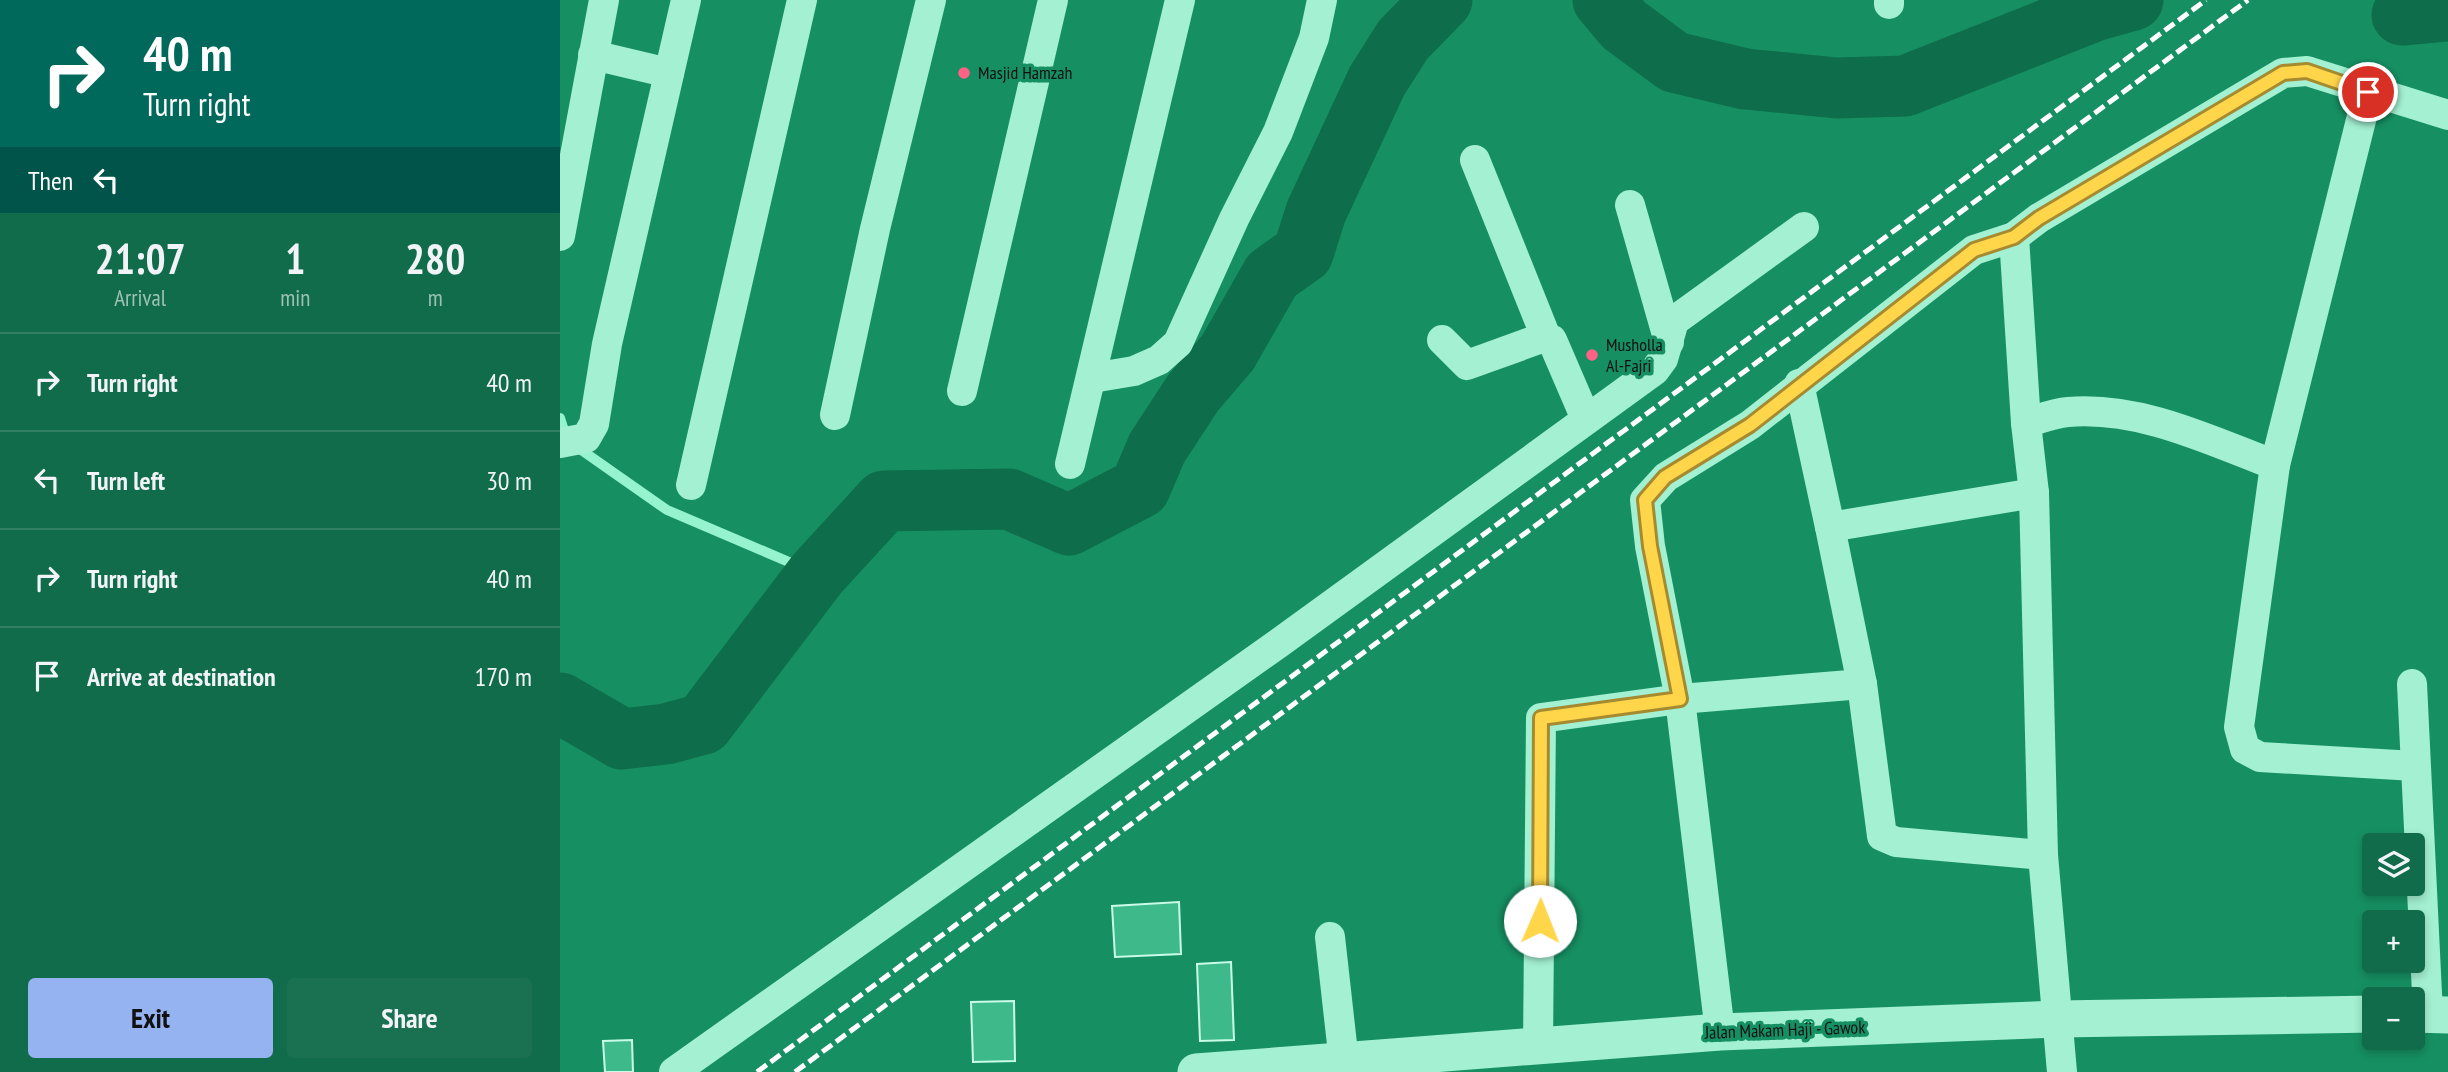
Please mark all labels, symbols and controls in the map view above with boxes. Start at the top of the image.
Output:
text: 40 m [143,21,232,85]
icon: right [28,28,119,119]
place label: Masjid Hamzah [978,61,1072,84]
pin [2338,62,2398,122]
marker: Masjid Hamzah [956,65,972,81]
icon: arrive [2349,73,2387,111]
text: Turn right [143,83,251,125]
icon: left [87,161,125,199]
text: Then [28,164,73,197]
text: 21:07 [95,231,186,286]
text: 1 [285,231,305,286]
text: 280 [405,231,465,286]
text: Arrival [114,283,166,312]
text: min [280,283,310,312]
text: m [428,283,443,312]
place label: Musholla Al-Fajri [1606,333,1663,377]
marker: Musholla Al-Fajri [1584,347,1600,363]
icon: right [28,363,66,401]
text: Turn right [87,366,178,399]
text: 40 m [486,366,532,399]
icon: left [28,461,66,499]
text: Turn left [87,464,165,497]
text: 30 m [486,464,532,497]
icon: right [28,559,66,597]
text: Turn right [87,562,178,595]
text: 40 m [486,562,532,595]
icon: arrive [28,657,66,695]
text: Arrive at destination [87,660,276,693]
text: 170 m [474,660,532,693]
map controls [2362,833,2425,1050]
button: layers [2362,833,2425,896]
position arrow [1503,884,1577,958]
button: + [2362,910,2425,973]
button: Exit [28,978,273,1058]
button: Share [287,978,532,1058]
button: − [2362,987,2425,1050]
street label: Jalan Makam Haji - Gawok [1703,1015,1866,1044]

